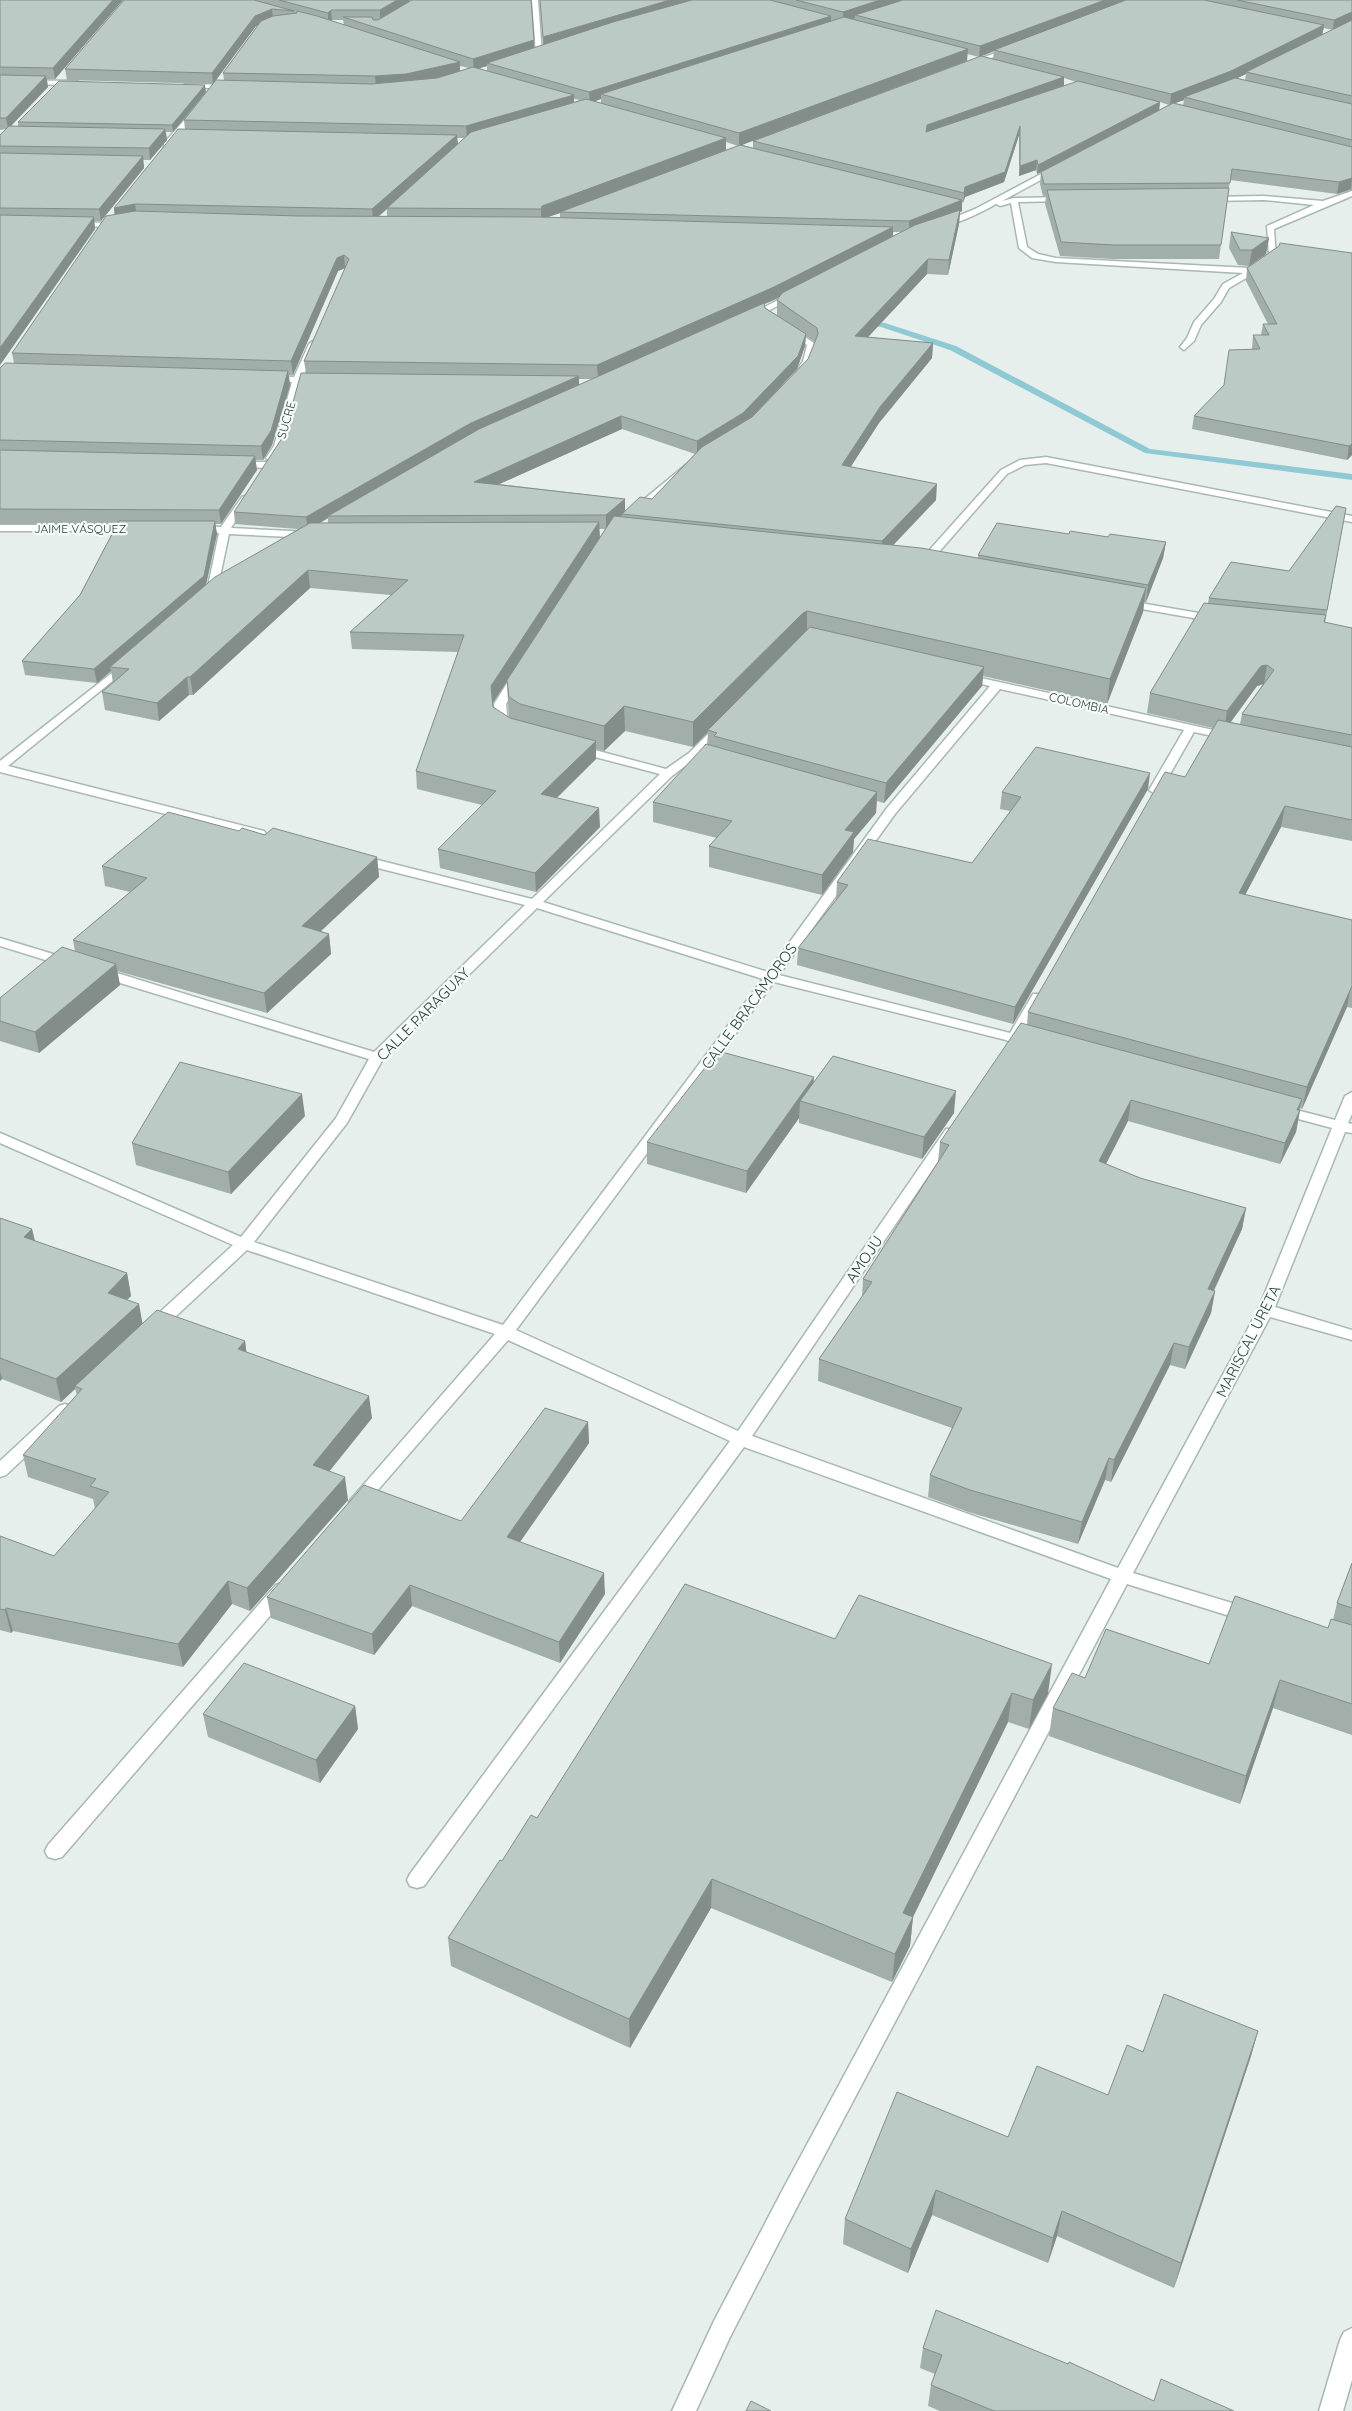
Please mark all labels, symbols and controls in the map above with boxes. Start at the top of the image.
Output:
street label: SUCRE [274,399,298,440]
street label: JAIME VÁSQUEZ [34,521,126,536]
street label: COLOMBIA [1048,689,1111,717]
street label: CALLE BRACAMOROS [697,939,801,1073]
street label: CALLE PARAGUAY [372,963,474,1065]
street label: AMOJU [841,1232,887,1286]
street label: MARISCAL URETA [1212,1282,1285,1400]

